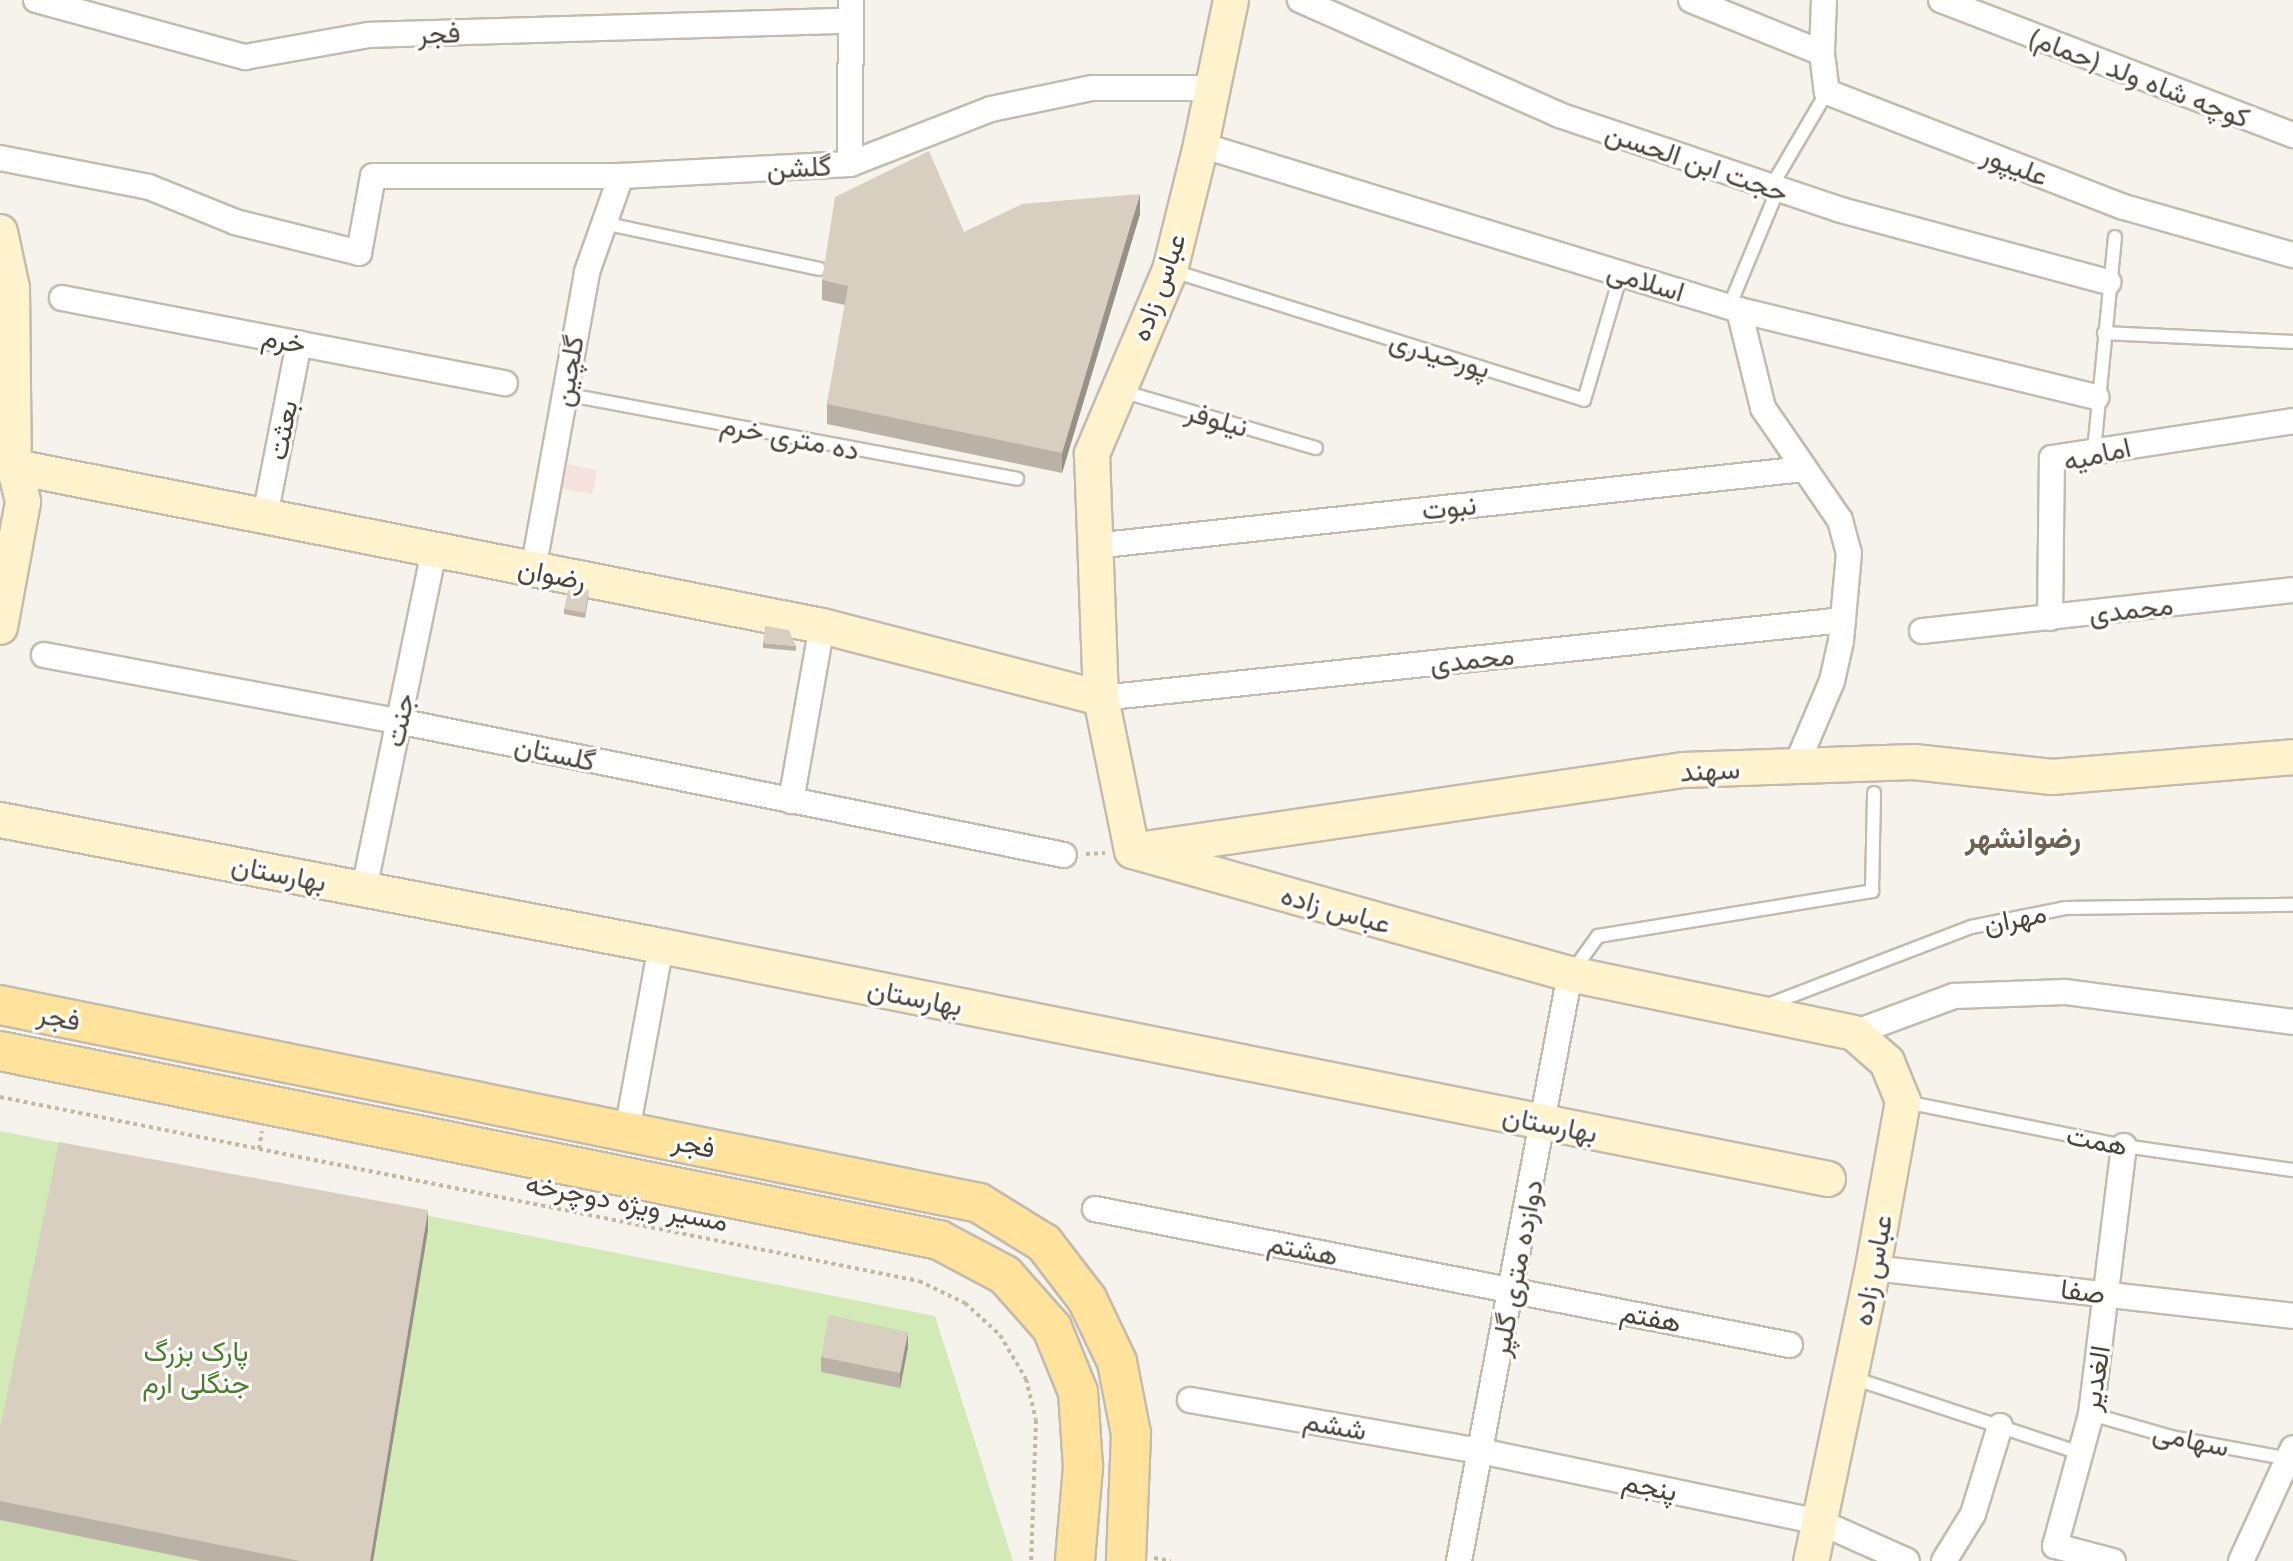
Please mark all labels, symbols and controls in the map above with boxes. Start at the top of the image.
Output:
street label: فجر [417,15,461,51]
street label: کوچه شاه ولد (حمام) [2024,19,2254,135]
street label: حجت ابن الحسن [1601,115,1793,209]
street label: علیپور [1977,137,2053,193]
street label: گلشن [766,149,832,185]
street label: عباس زاده [1123,228,1193,346]
street label: اسلامی [1603,253,1689,309]
street label: خرم [259,319,309,361]
street label: پورحیدری [1386,323,1494,385]
street label: گلچین [545,333,591,409]
street label: نیلوفر [1182,394,1252,444]
street label: بعثت [260,397,304,463]
street label: ده متری خرم [718,407,862,467]
street label: امامیه [2060,430,2134,478]
street label: نبوت [1420,487,1478,527]
street label: رضوان [515,551,589,597]
street label: محمدی [2087,588,2175,630]
street label: محمدی [1428,638,1516,680]
street label: جنت [377,690,421,750]
street label: گلستان [511,728,599,778]
street label: سهند [1679,752,1741,788]
district label: رضوانشهر [1965,819,2081,855]
street label: بهارستان [229,847,329,899]
street label: عباس زاده [1277,877,1395,941]
street label: مهران [1981,895,2049,941]
street label: بهارستان [865,971,965,1023]
street label: فجر [35,996,83,1038]
street label: بهارستان [1500,1098,1600,1150]
street label: همت [2064,1118,2130,1162]
street label: فجر [670,1123,718,1165]
street label: مسیر ویژه دوچرخه [523,1166,731,1238]
street label: دوازده متری گلپر [1482,1177,1550,1359]
street label: عباس زاده [1845,1212,1899,1328]
street label: هشتم [1265,1226,1341,1272]
street label: صفا [2059,1272,2107,1310]
street label: هفتم [1618,1295,1684,1339]
park label: پارک بزرگ جنگلی ارم [142,1334,250,1400]
street label: الغدیر [2073,1343,2117,1413]
street label: ششم [1301,1403,1369,1447]
street label: سهامی [2150,1415,2232,1463]
street label: پنجم [1620,1464,1680,1508]

